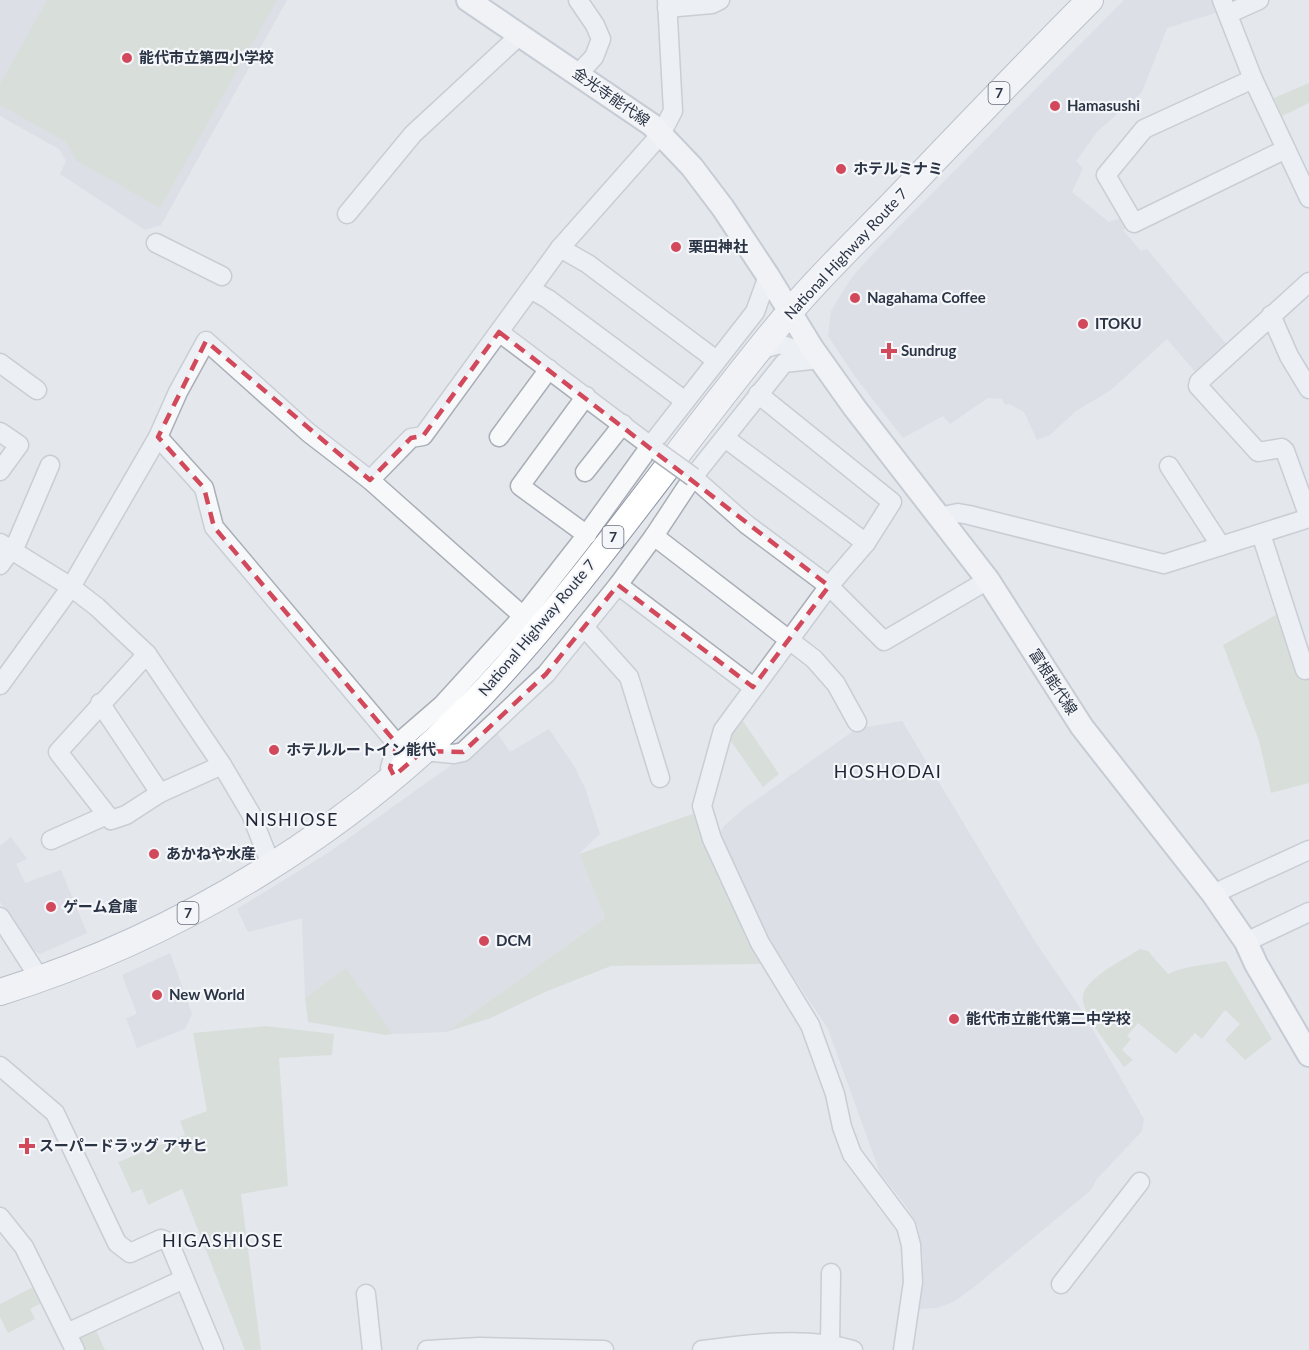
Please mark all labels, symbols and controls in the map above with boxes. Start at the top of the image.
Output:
place label: 能代市立第四小学校 [139,48,274,66]
marker: 能代市立第四小学校 [120,51,134,65]
street label: 金光寺能代線 [570,63,654,129]
road number: 7 [988,82,1010,104]
place label: Hamasushi [1067,96,1140,114]
marker: Hamasushi [1048,99,1062,113]
place label: ホテルミナミ [853,159,943,177]
marker: ホテルミナミ [834,162,848,176]
street label: National Highway Route 7 [780,184,911,322]
place label: 栗田神社 [688,237,748,255]
marker: 栗田神社 [669,240,683,254]
place label: Nagahama Coffee [867,288,986,306]
marker: Nagahama Coffee [848,291,862,305]
place label: ITOKU [1095,314,1142,332]
marker: ITOKU [1076,317,1090,331]
place label: Sundrug [901,341,957,359]
marker: Sundrug [882,344,896,358]
road number: 7 [602,526,624,548]
street label: National Highway Route 7 [474,555,599,699]
street label: 富根能代線 [1026,645,1082,718]
place label: ホテルルートイン能代 [286,740,436,758]
marker: ホテルルートイン能代 [267,743,281,757]
district label: HOSHODAI [834,760,942,782]
district label: NISHIOSE [245,808,339,830]
place label: あかねや水産 [166,844,256,862]
marker: あかねや水産 [147,847,161,861]
place label: ゲーム倉庫 [63,897,138,915]
marker: ゲーム倉庫 [44,900,58,914]
road number: 7 [178,902,198,924]
place label: DCM [496,931,532,949]
marker: DCM [477,934,491,948]
place label: New World [169,985,245,1003]
marker: New World [150,988,164,1002]
place label: 能代市立能代第二中学校 [966,1009,1131,1027]
marker: 能代市立能代第二中学校 [947,1012,961,1026]
place label: スーパードラッグ アサヒ [39,1136,208,1154]
marker: スーパードラッグ アサヒ [20,1139,34,1153]
district label: HIGASHIOSE [162,1229,284,1251]

